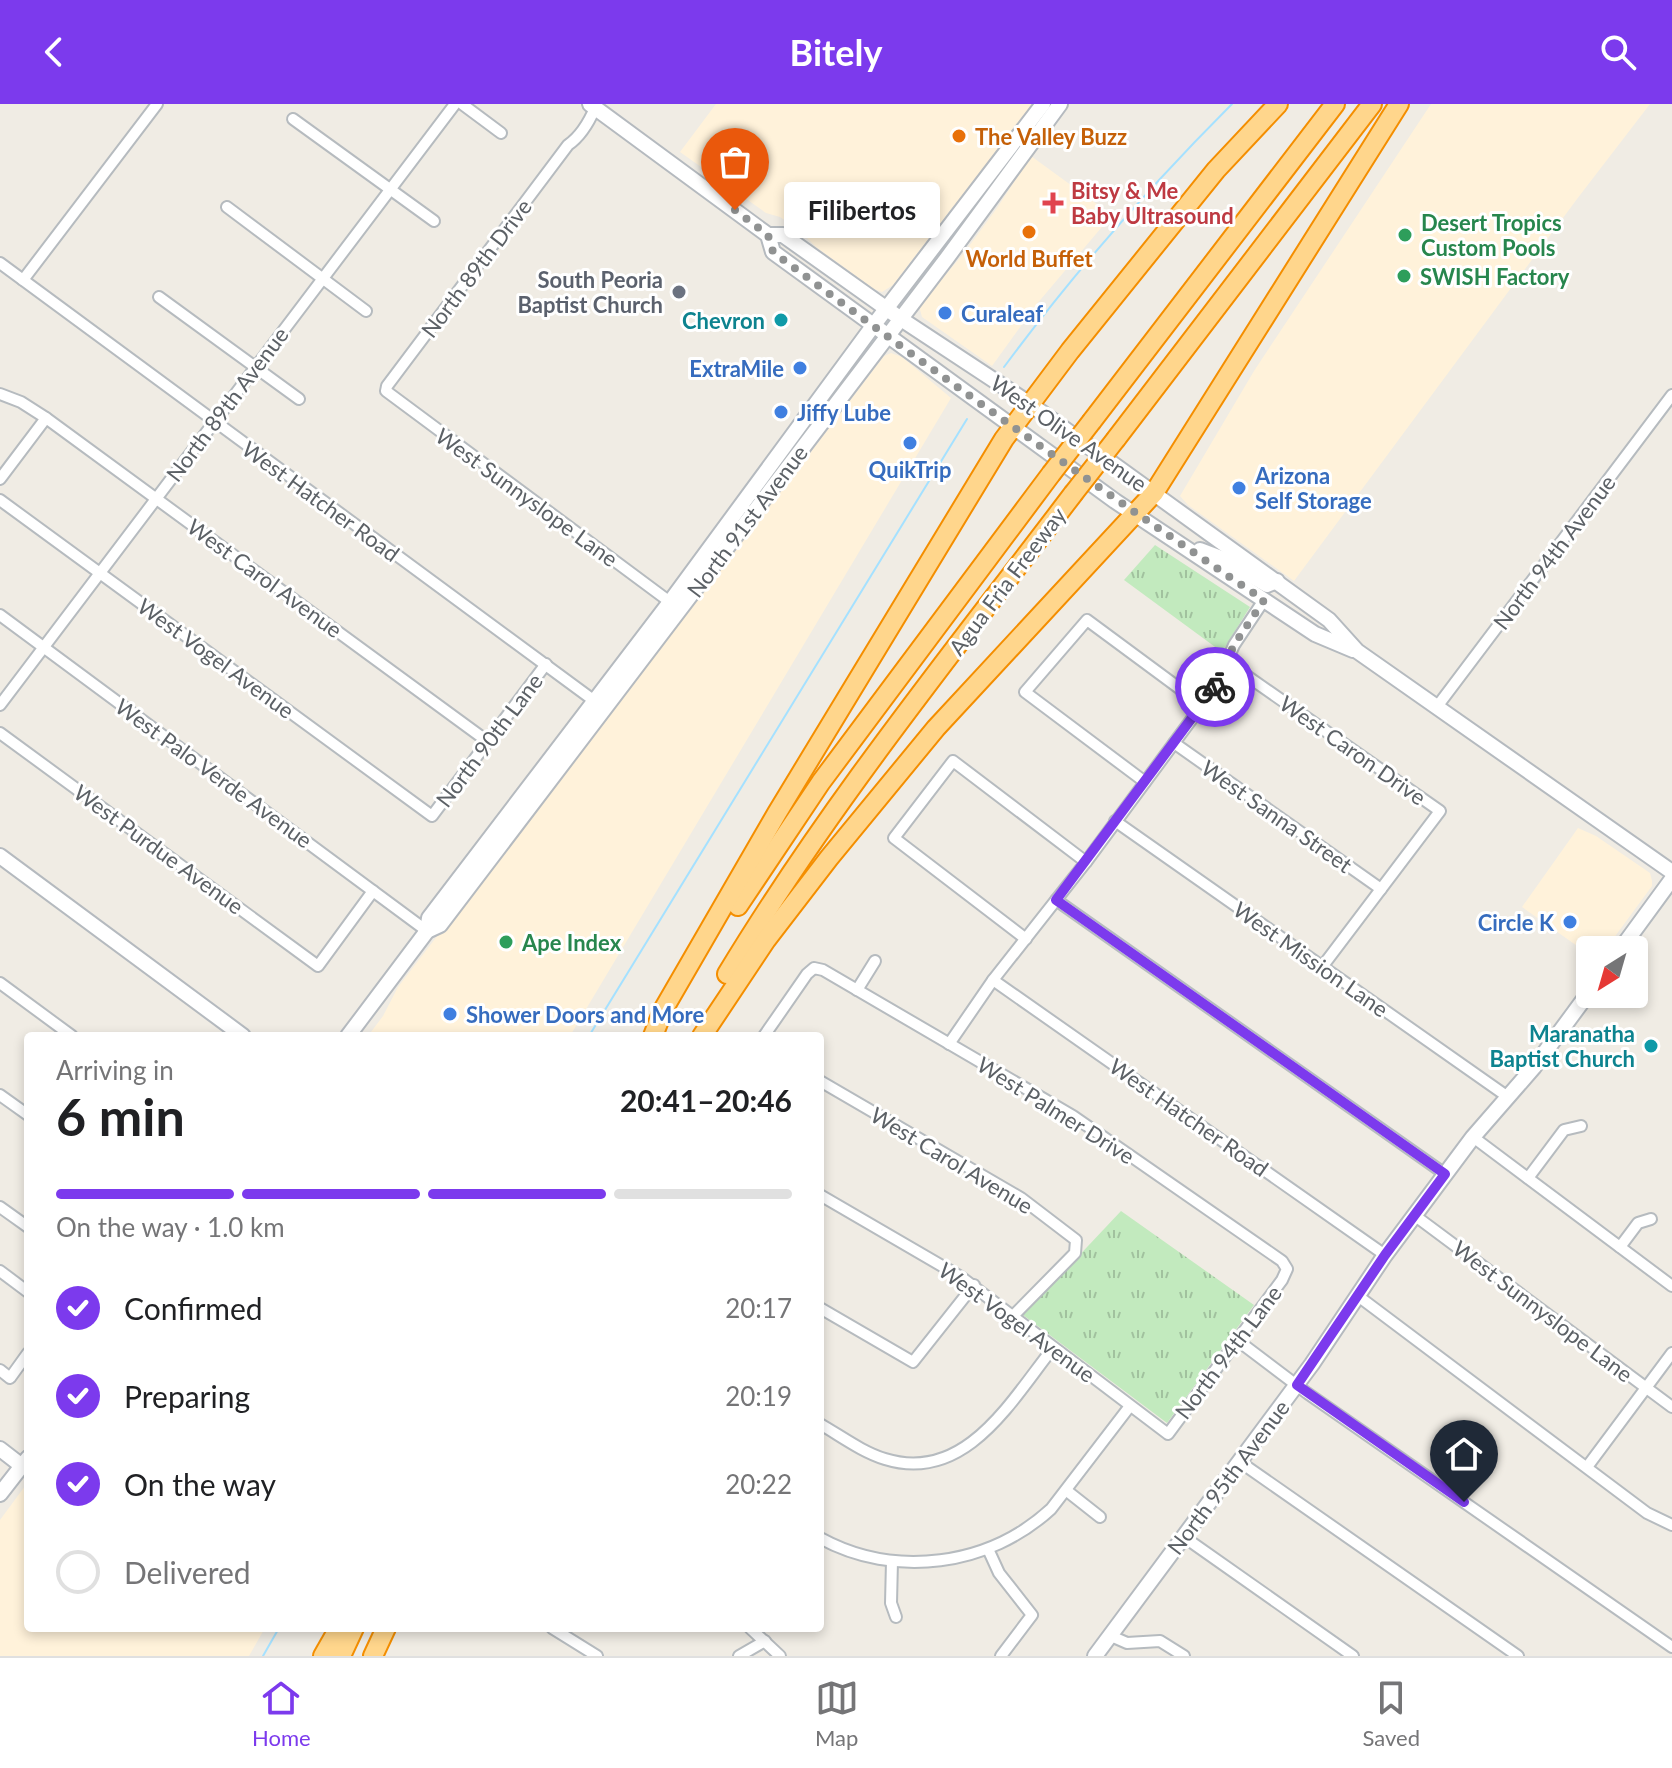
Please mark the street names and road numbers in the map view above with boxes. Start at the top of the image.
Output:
street label: North 89th Drive [415,193,537,343]
street label: North 89th Avenue [160,322,294,486]
street label: West Olive Avenue [986,369,1152,497]
street label: West Sunnyslope Lane [431,422,623,572]
street label: West Hatcher Road [237,435,405,567]
street label: North 91st Avenue [681,440,813,602]
street label: North 94th Avenue [1487,470,1621,634]
street label: Agua Fria Freeway [943,501,1072,660]
street label: West Carol Avenue [182,513,348,643]
street label: West Vogel Avenue [132,592,300,724]
street label: North 90th Lane [430,668,548,812]
street label: West Caron Drive [1275,690,1431,810]
street label: West Palo Verde Avenue [110,693,318,853]
street label: West Sanna Street [1196,754,1358,878]
street label: West Purdue Avenue [69,778,249,920]
street label: West Mission Lane [1228,896,1394,1022]
street label: West Palmer Drive [972,1051,1140,1169]
street label: West Hatcher Road [1104,1052,1274,1182]
street label: West Carol Avenue [866,1101,1038,1219]
street label: West Sunnyslope Lane [1448,1234,1638,1388]
street label: West Vogel Avenue [933,1256,1101,1388]
street label: North 94th Lane [1169,1280,1287,1424]
street label: North 95th Avenue [1161,1395,1295,1559]

